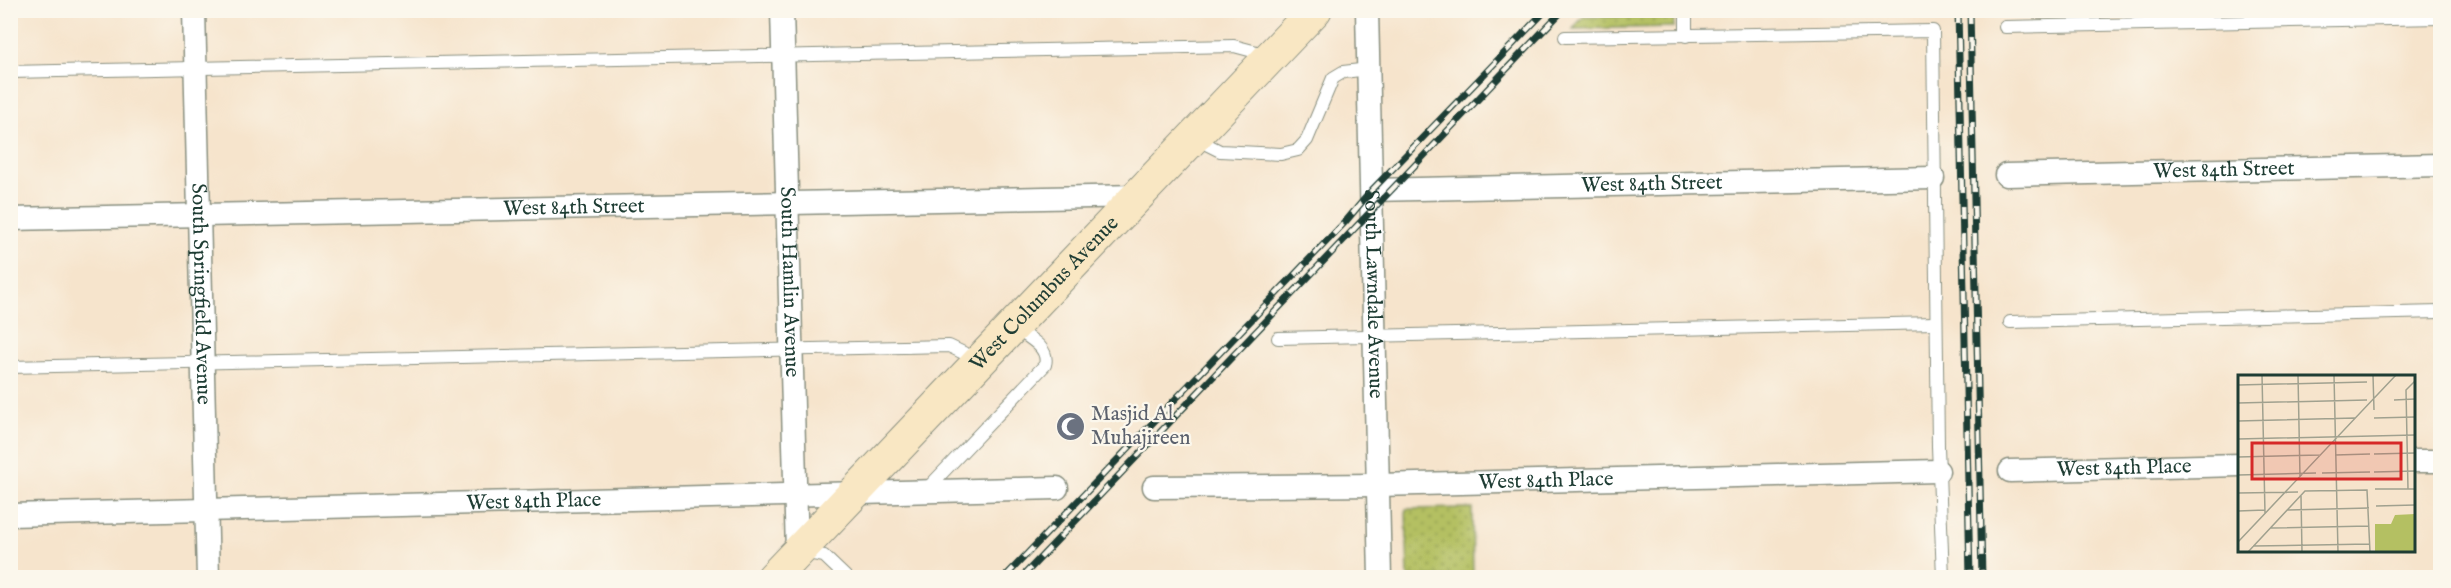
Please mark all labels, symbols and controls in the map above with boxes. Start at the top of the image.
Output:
street label: West 84th Street [2153,155,2295,185]
street label: West 84th Street [1581,169,1723,199]
street label: South Springfield Avenue [185,183,217,405]
street label: South Hamlin Avenue [773,186,806,378]
street label: South Lawndale Avenue [1358,189,1389,399]
street label: West 84th Street [503,193,645,222]
street label: West Columbus Avenue [964,210,1125,377]
inset map [2238,375,2415,552]
place label: Masjid Al Muhajireen [1091,401,1190,452]
mosque icon: Masjid Al Muhajireen [1054,410,1086,442]
street label: West 84th Place [2056,453,2192,483]
street label: West 84th Place [1478,466,1614,496]
street label: West 84th Place [466,486,602,517]

